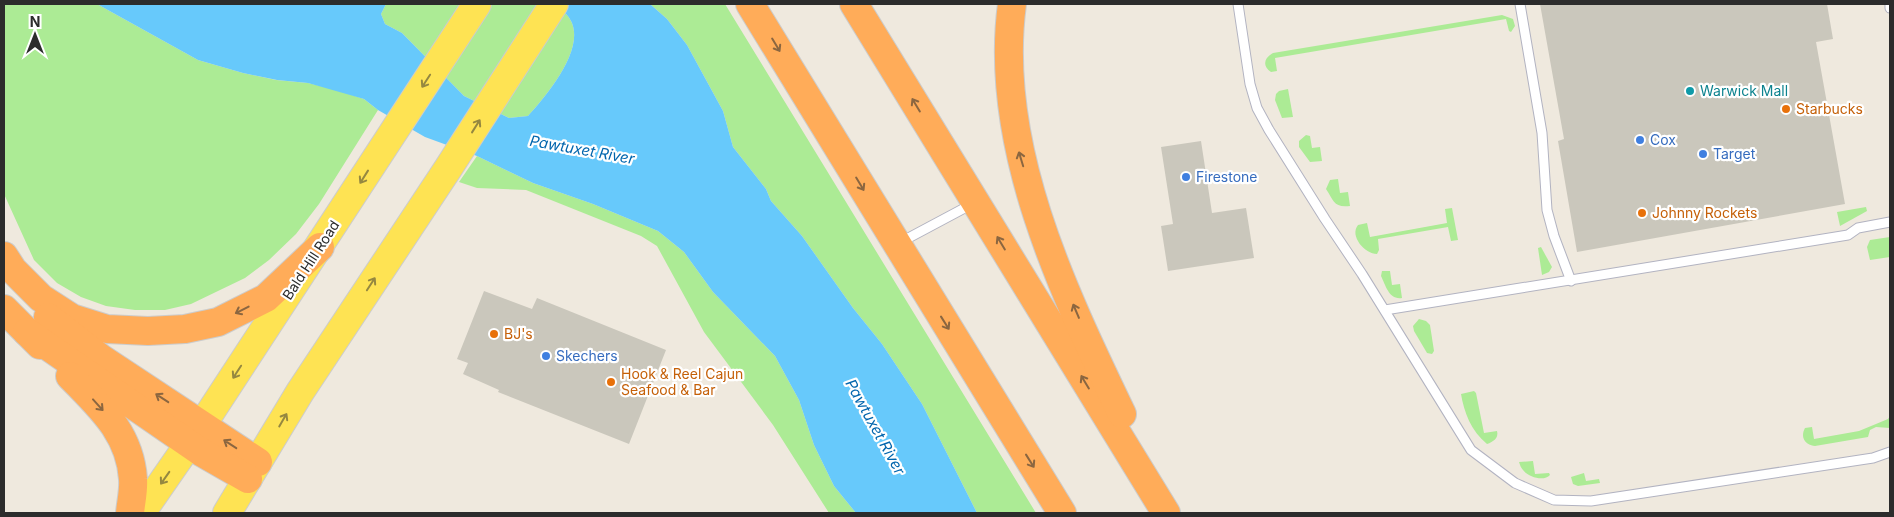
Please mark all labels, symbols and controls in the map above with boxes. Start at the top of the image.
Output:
north arrow [10,10,60,60]
text: N [30,13,40,30]
one-way arrow [771,38,781,52]
one-way arrow [421,74,432,88]
place label: Warwick Mall [1700,82,1788,99]
marker: Warwick Mall [1684,85,1696,97]
one-way arrow [910,98,920,112]
place label: Starbucks [1796,100,1863,117]
marker: Starbucks [1780,103,1792,115]
one-way arrow [471,120,481,134]
water label: Pawtuxet River [528,131,636,168]
place label: Cox [1650,131,1676,148]
marker: Cox [1634,134,1646,146]
place label: Target [1713,145,1756,162]
marker: Target [1697,148,1709,160]
one-way arrow [1016,151,1026,167]
place label: Firestone [1196,168,1258,185]
one-way arrow [359,170,369,184]
marker: Firestone [1180,171,1192,183]
one-way arrow [855,177,866,191]
place label: Johnny Rockets [1652,204,1757,221]
marker: Johnny Rockets [1636,207,1648,219]
street label: Bald Hill Road [279,217,343,303]
one-way arrow [995,237,1005,251]
one-way arrow [366,277,376,291]
one-way arrow [1070,304,1080,319]
one-way arrow [235,306,250,315]
one-way arrow [941,315,951,329]
place label: BJ's [504,325,533,342]
marker: BJ's [488,328,500,340]
place label: Skechers [556,347,618,364]
marker: Skechers [540,350,552,362]
one-way arrow [232,365,242,379]
place label: Hook & Reel Cajun Seafood & Bar [621,365,743,398]
marker: Hook & Reel Cajun Seafood & Bar [605,376,617,388]
water label: Pawtuxet River [841,376,910,478]
one-way arrow [1080,376,1090,390]
one-way arrow [155,393,169,403]
one-way arrow [92,398,104,411]
one-way arrow [278,413,288,428]
one-way arrow [224,439,238,449]
one-way arrow [1025,454,1035,468]
one-way arrow [160,471,170,485]

